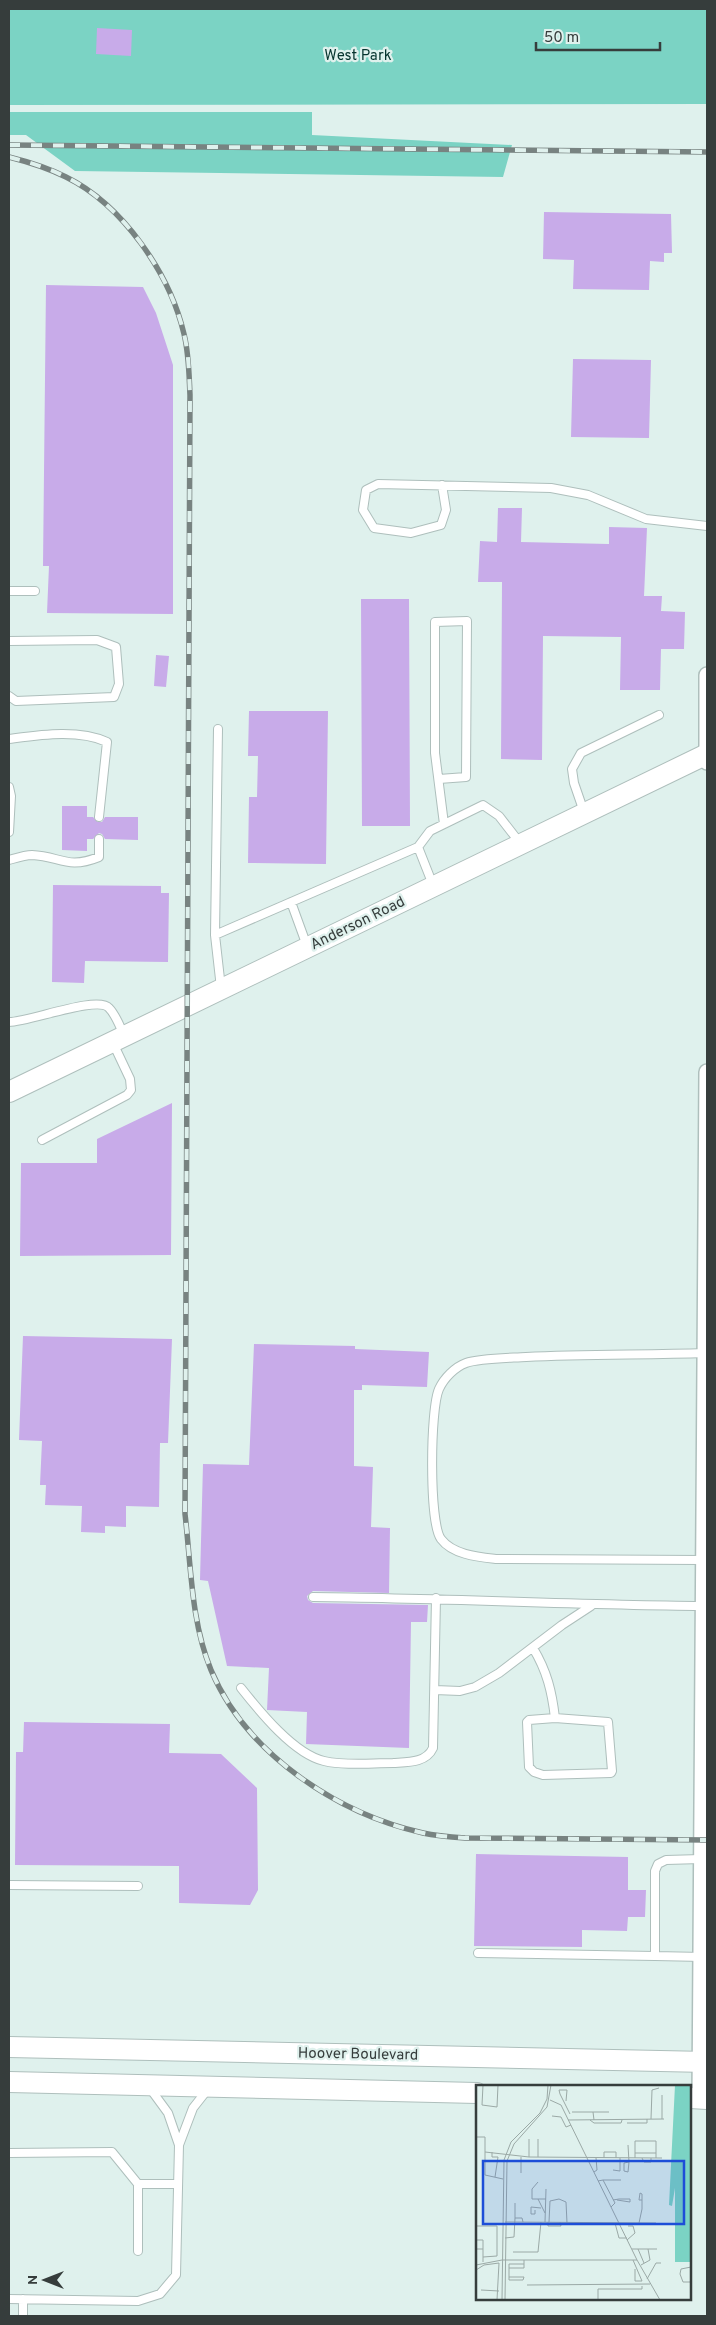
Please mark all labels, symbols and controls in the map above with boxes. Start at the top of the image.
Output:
scale bar [536,20,660,52]
text: 50 m [544,29,579,48]
park label: West Park [324,47,392,66]
street label: Anderson Road [308,893,408,955]
street label: Hoover Boulevard [298,2044,418,2066]
inset map [476,2085,691,2300]
north arrow [20,2255,70,2305]
text: N [25,2275,42,2285]

